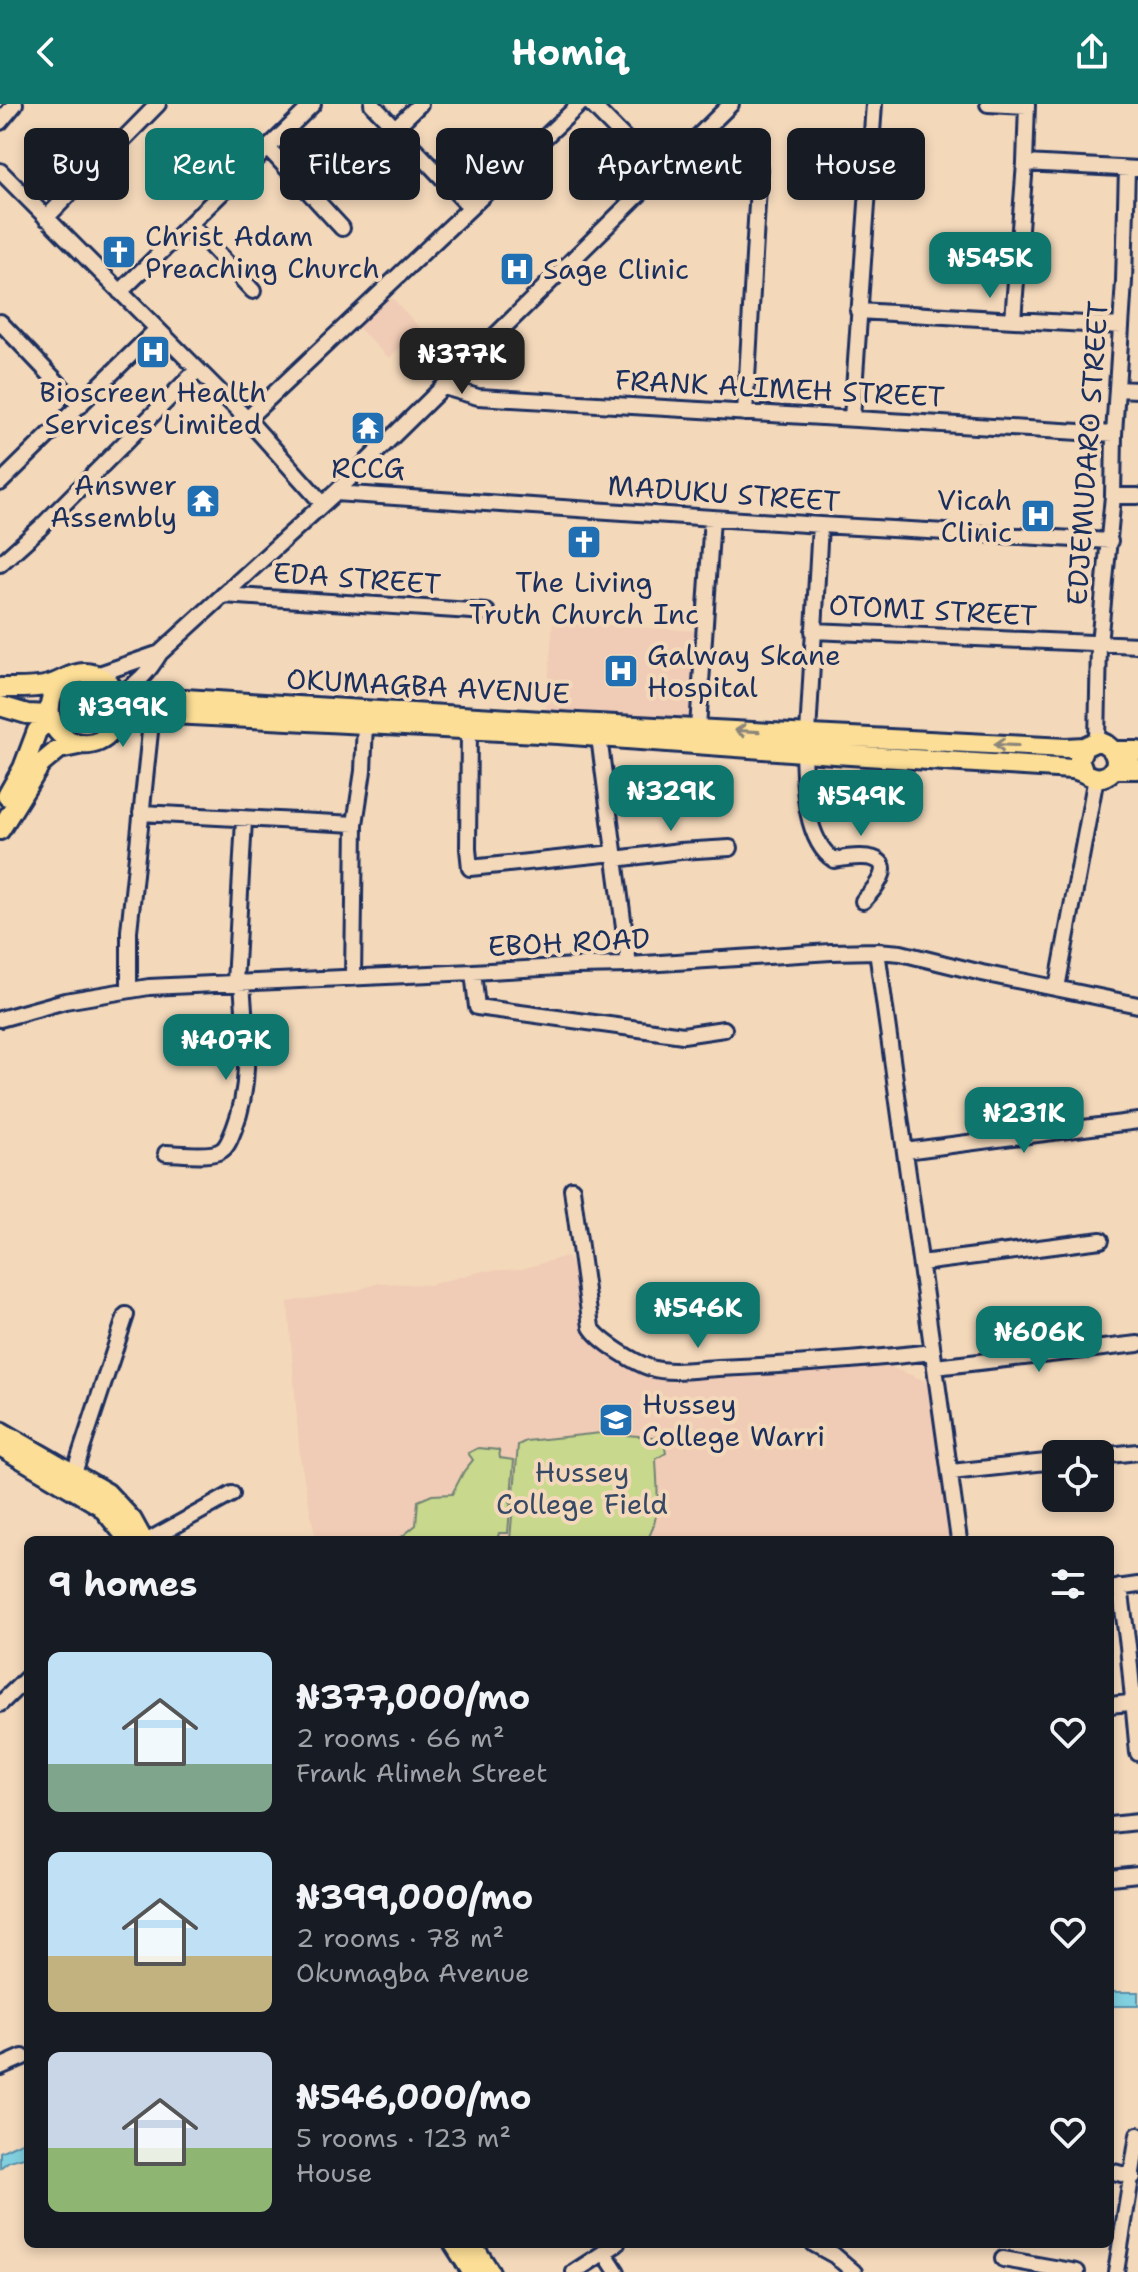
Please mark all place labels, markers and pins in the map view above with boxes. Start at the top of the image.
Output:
place label: Christ Adam Preaching Church [145,217,380,287]
pin: ₦545K [934,232,1046,300]
church icon: Christ Adam Preaching Church [100,233,138,271]
hospital icon: Sage Clinic [498,250,536,288]
place label: Sage Clinic [543,250,689,288]
pin: ₦377K [406,328,518,396]
hospital icon: Bioscreen Health Services Limited [134,333,172,371]
place label: Bioscreen Health Services Limited [39,373,267,443]
temple icon: RCCG [349,409,387,447]
place label: RCCG [331,449,405,487]
place label: Answer Assembly [50,466,177,536]
place label: Vicah Clinic [937,481,1012,551]
temple icon: Answer Assembly [184,482,222,520]
hospital icon: Vicah Clinic [1019,497,1057,535]
church icon: The Living Truth Church Inc [565,523,603,561]
place label: The Living Truth Church Inc [469,563,699,633]
place label: Galway Skane Hospital [647,636,841,706]
hospital icon: Galway Skane Hospital [602,652,640,690]
pin: ₦399K [67,681,179,749]
pin: ₦329K [615,765,727,833]
pin: ₦549K [805,770,917,838]
pin: ₦407K [170,1014,282,1082]
pin: ₦231K [968,1087,1080,1155]
pin: ₦546K [642,1282,754,1350]
pin: ₦606K [983,1306,1095,1374]
place label: Hussey College Warri [642,1385,825,1455]
school or university icon: Hussey College Warri [597,1401,635,1439]

